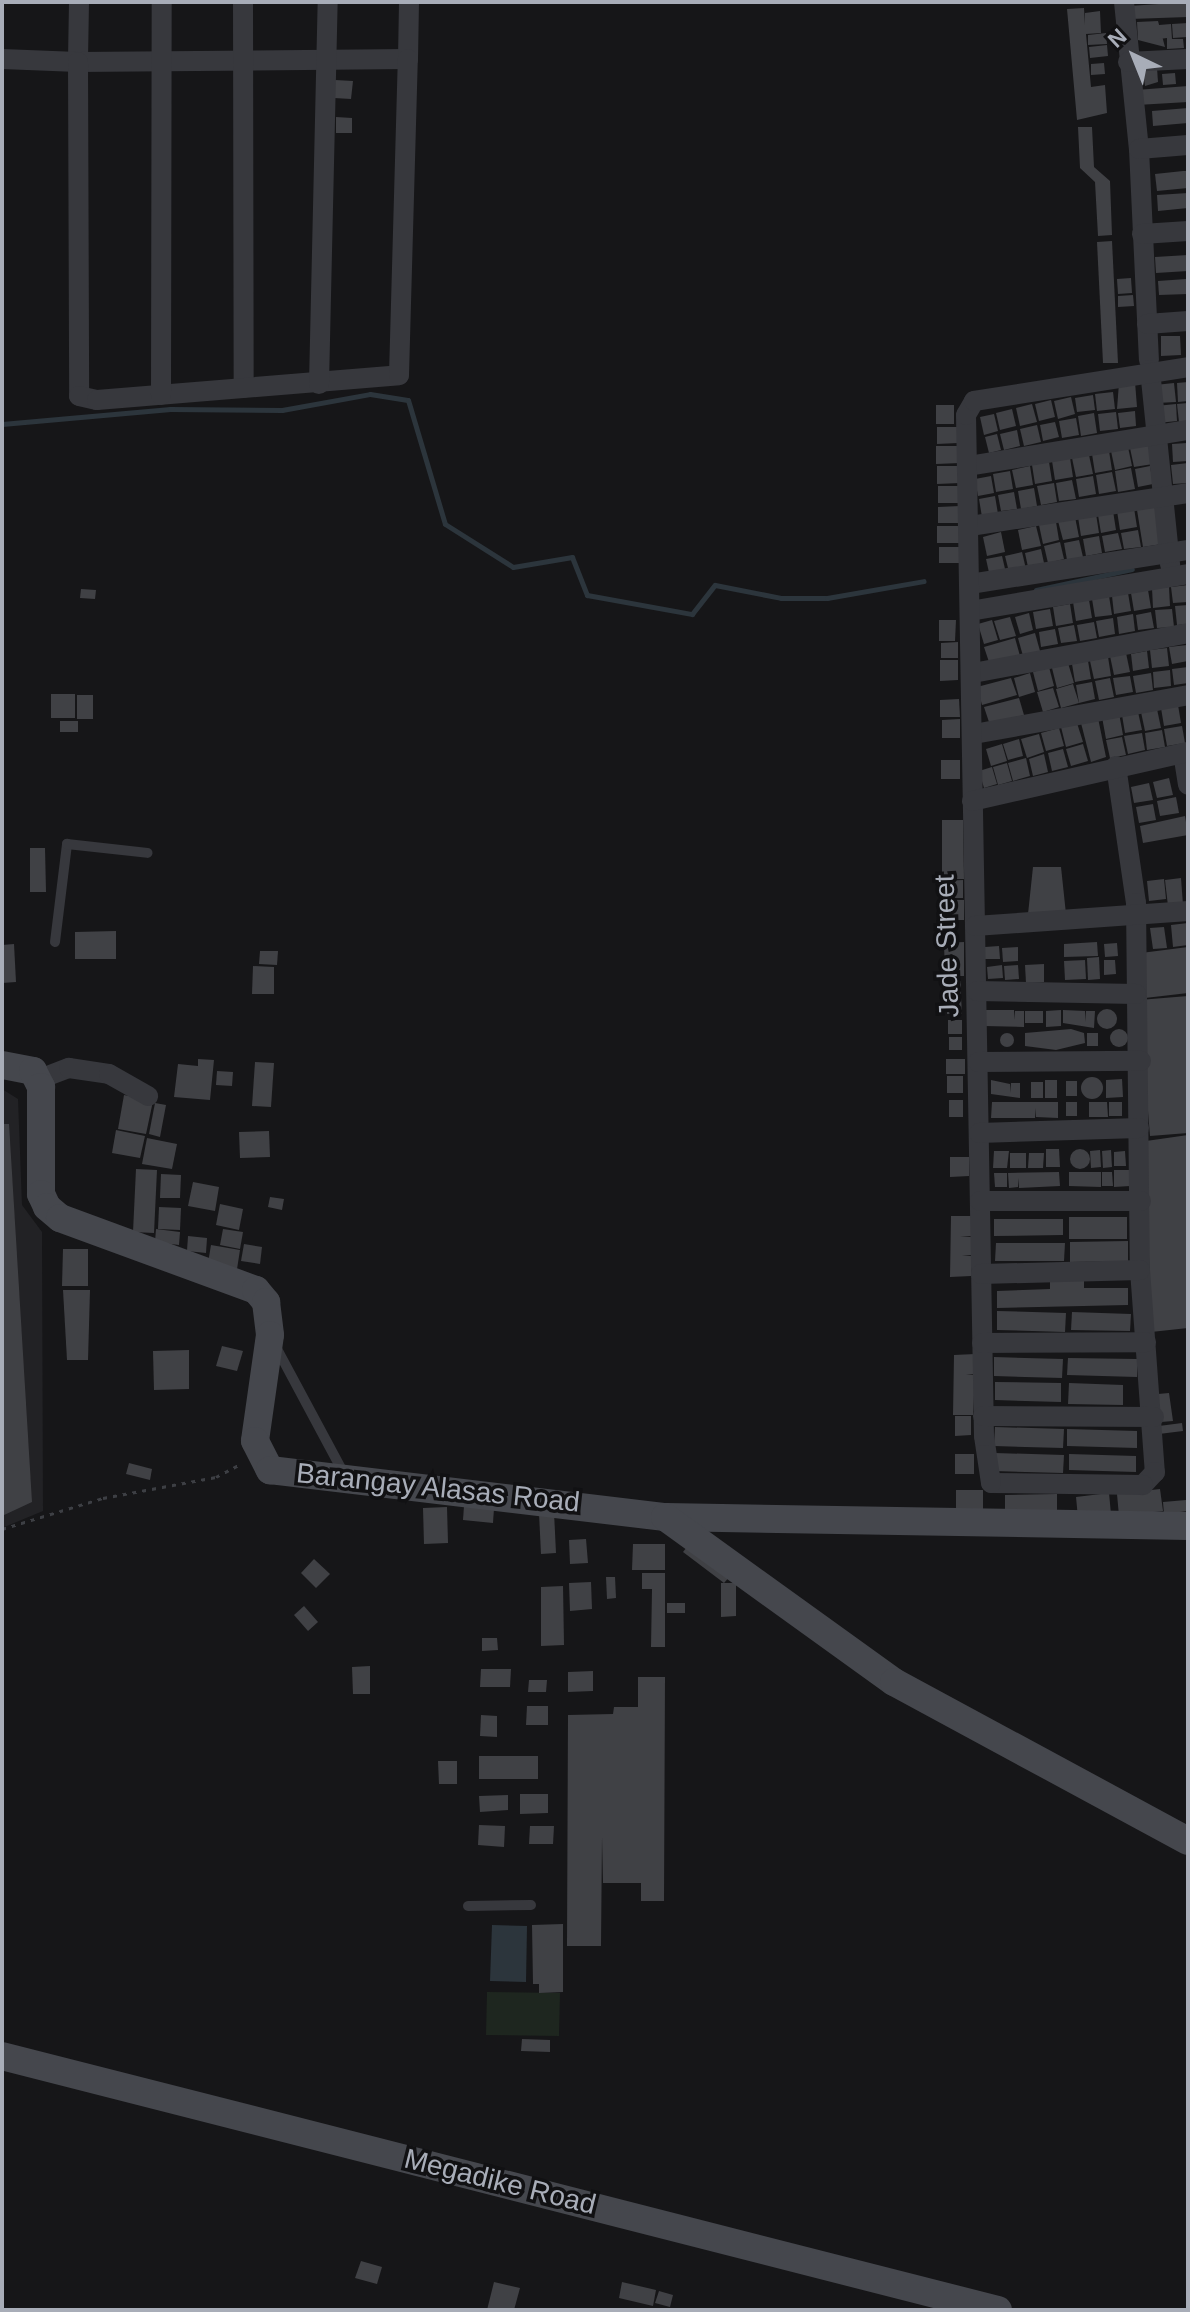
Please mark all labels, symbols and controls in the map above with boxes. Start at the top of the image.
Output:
north arrow [1094,16,1174,96]
text: N [1103,24,1132,53]
street label: Jade Street [928,874,966,1018]
street label: Barangay Alasas Road [294,1456,582,1520]
street label: Megadike Road [401,2142,599,2222]

